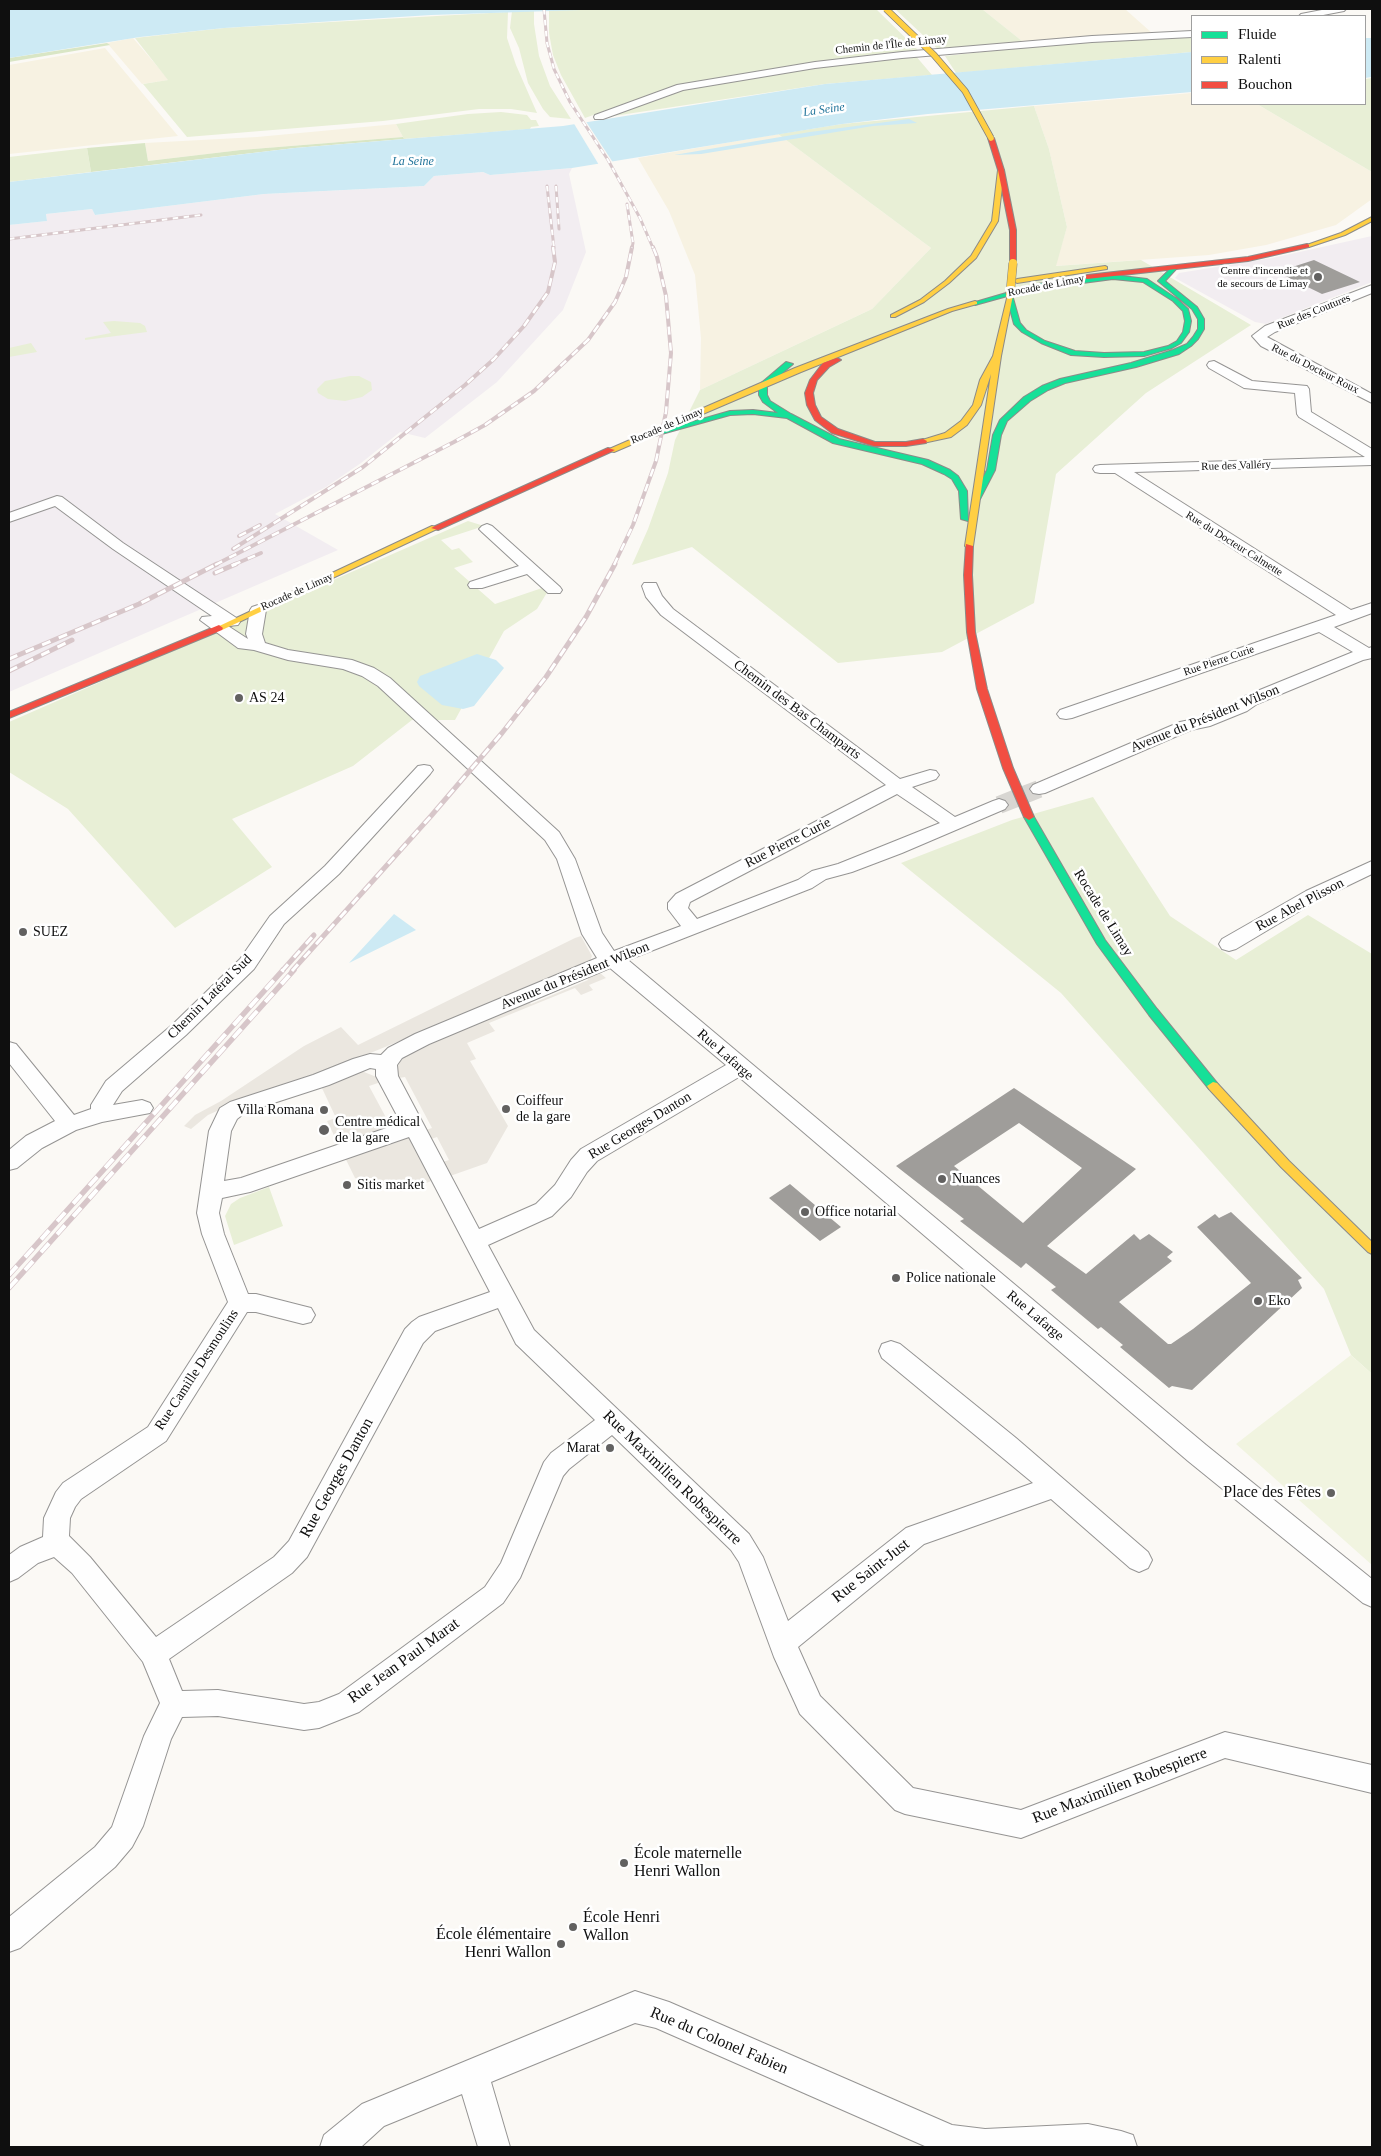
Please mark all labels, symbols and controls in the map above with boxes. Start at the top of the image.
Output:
legend [1191,15,1366,105]
text: Fluide [1238,26,1276,42]
street label: Chemin de l'Île de Limay [835,33,947,57]
text: Ralenti [1238,51,1281,67]
text: Bouchon [1238,76,1292,92]
water label: La Seine [802,100,846,120]
water label: La Seine [392,155,434,169]
place label: Centre d'incendie et de secours de Limay [1217,264,1308,290]
marker: Centre d'incendie et de secours de Limay [1312,271,1324,283]
street label: Rocade de Limay [1007,272,1085,300]
street label: Rue des Coutures [1276,291,1352,333]
street label: Rue du Docteur Roux [1269,341,1361,397]
street label: Rocade de Limay [629,405,705,447]
street label: Rue des Valléry [1201,458,1271,474]
street label: Rue du Docteur Calmette [1183,509,1285,579]
street label: Rocade de Limay [259,570,335,614]
street label: Rue Pierre Curie [1182,643,1256,679]
street label: Chemin des Bas Champarts [730,657,864,763]
street label: Avenue du Président Wilson [1128,681,1282,757]
place label: AS 24 [249,690,284,706]
marker: AS 24 [233,692,245,704]
street label: Rue Pierre Curie [742,814,834,872]
street label: Rocade de Limay [1070,867,1136,959]
street label: Rue Abel Plisson [1253,875,1347,935]
place label: SUEZ [33,924,68,940]
marker: SUEZ [17,926,29,938]
street label: Avenue du Président Wilson [498,938,652,1014]
street label: Chemin Latéral Sud [164,951,256,1043]
street label: Rue Lafarge [693,1026,757,1084]
street label: Rue Georges Danton [585,1089,695,1163]
place label: Coiffeur de la gare [516,1093,570,1126]
place label: Villa Romana [237,1102,314,1118]
marker: Coiffeur de la gare [500,1103,512,1115]
marker: Villa Romana [318,1104,330,1116]
place label: Centre médical de la gare [335,1114,420,1146]
marker: Centre médical de la gare [317,1123,331,1137]
place label: Nuances [952,1171,1000,1187]
marker: Nuances [936,1173,948,1185]
place label: Sitis market [357,1177,424,1193]
marker: Sitis market [341,1179,353,1191]
place label: Office notarial [815,1204,897,1220]
marker: Office notarial [799,1206,811,1218]
place label: Police nationale [906,1270,996,1286]
marker: Police nationale [890,1272,902,1284]
street label: Rue Lafarge [1003,1287,1067,1345]
place label: Eko [1268,1293,1291,1309]
marker: Eko [1252,1295,1264,1307]
street label: Rue Camille Desmoulins [152,1306,242,1434]
street label: Rue Maximilien Robespierre [599,1407,745,1549]
street label: Rue Georges Danton [296,1415,378,1541]
place label: Marat [567,1440,600,1456]
marker: Marat [604,1442,616,1454]
place label: Place des Fêtes [1223,1483,1321,1503]
marker: Place des Fêtes [1325,1487,1337,1499]
street label: Rue Saint-Just [828,1535,914,1607]
street label: Rue Jean Paul Marat [345,1614,463,1708]
street label: Rue Maximilien Robespierre [1030,1744,1210,1828]
place label: École maternelle Henri Wallon [634,1844,742,1882]
marker: École maternelle Henri Wallon [618,1857,630,1869]
place label: École Henri Wallon [583,1908,660,1946]
marker: École Henri Wallon [567,1921,579,1933]
place label: École élémentaire Henri Wallon [436,1925,551,1963]
marker: École élémentaire Henri Wallon [555,1938,567,1950]
street label: Rue du Colonel Fabien [647,2003,791,2079]

